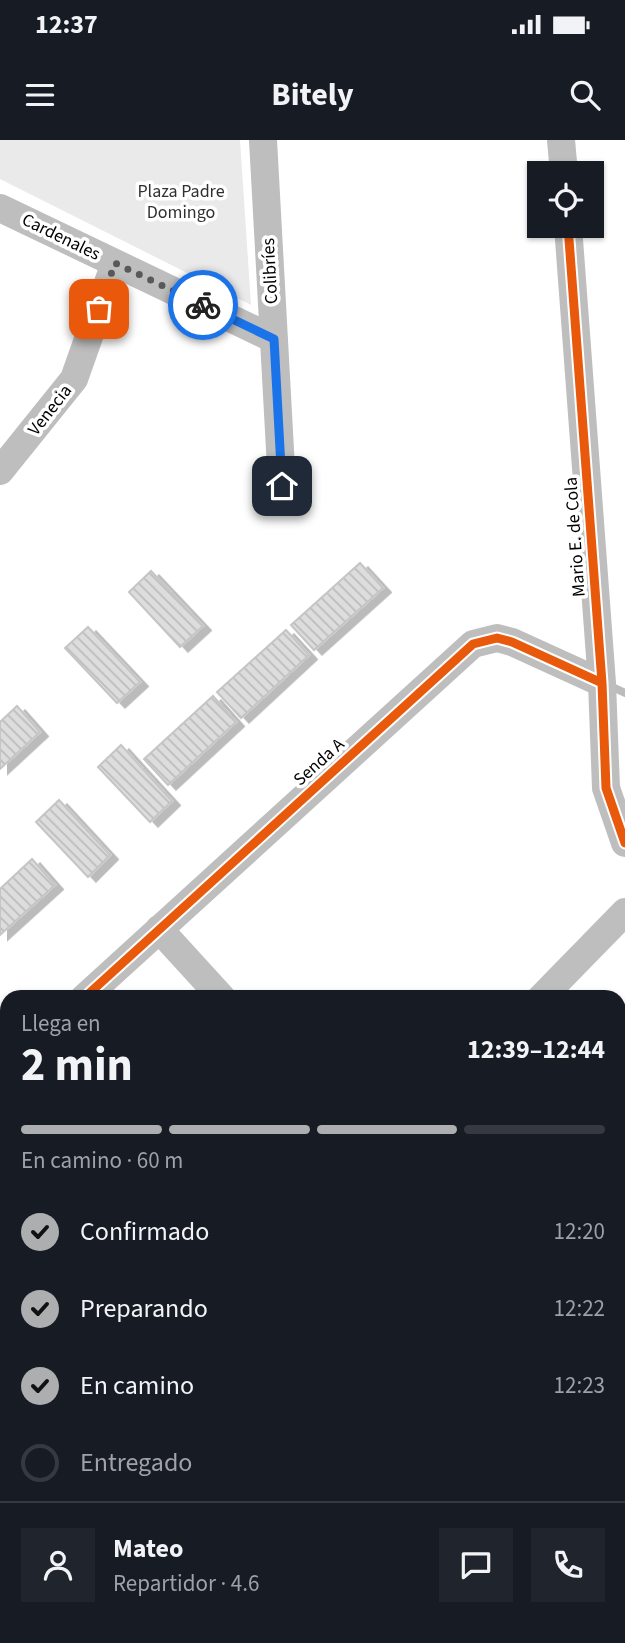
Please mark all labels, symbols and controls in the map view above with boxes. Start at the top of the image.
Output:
text: 12:37 [35,6,98,43]
text: Bitely [271,72,354,118]
icon: menu [21,76,59,114]
icon: search [566,76,604,114]
map controls [527,161,604,238]
button: locate [527,161,604,238]
park label: Plaza Padre Domingo [137,179,225,225]
street label: Cardenales [18,207,104,267]
street label: Colibríes [256,237,284,305]
courier [168,270,238,340]
pin [69,279,129,339]
icon: bike [184,286,222,324]
icon: bag [80,290,118,328]
street label: Venecia [22,379,78,441]
pin [252,456,312,516]
icon: home [263,467,301,505]
street label: Mario E. de Cola [558,476,592,598]
street label: Senda A [288,732,350,792]
text: Llega en [21,1007,101,1040]
text: 12:39–12:44 [467,1031,605,1068]
text: 2 min [21,1033,133,1098]
text: En camino · 60 m [21,1144,183,1177]
icon: check [21,1213,59,1251]
text: Confirmado [80,1213,209,1250]
text: 12:20 [554,1215,605,1248]
icon: check [21,1290,59,1328]
text: Preparando [80,1290,208,1327]
text: 12:22 [554,1292,605,1325]
icon: check [21,1367,59,1405]
text: En camino [80,1367,194,1404]
text: 12:23 [554,1369,605,1402]
text: Entregado [80,1444,192,1481]
button: person [21,1528,95,1602]
button: chat [439,1528,513,1602]
button: phone [531,1528,605,1602]
text: Mateo [113,1530,183,1567]
text: Repartidor · 4.6 [113,1567,259,1600]

